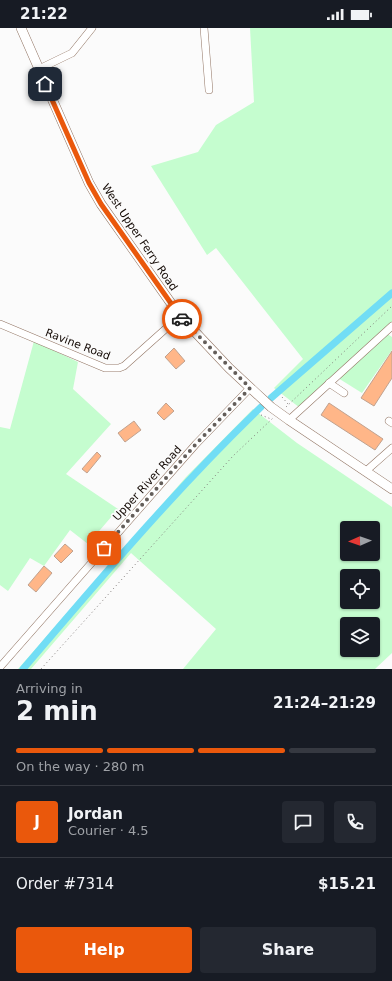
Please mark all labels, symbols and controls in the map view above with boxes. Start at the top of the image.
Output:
text: 21:22 [20,5,68,23]
pin [28,67,62,101]
icon: home [34,73,56,95]
street label: West Upper Ferry Road [99,181,180,293]
courier [162,299,202,339]
icon: car [171,308,193,330]
street label: Ravine Road [43,326,112,363]
street label: Upper River Road [110,443,184,524]
north arrow [340,521,380,561]
map controls [340,521,380,657]
pin [87,531,121,565]
icon: bag [93,537,115,559]
button: locate [340,569,380,609]
button: layers [340,617,380,657]
text: Arriving in [16,681,83,696]
text: 21:24–21:29 [273,694,376,712]
text: 2 min [16,696,98,726]
text: On the way · 280 m [16,759,144,774]
button: chat [282,801,324,843]
button: phone [334,801,376,843]
text: Jordan [68,805,123,823]
text: J [34,813,40,831]
text: Courier · 4.5 [68,823,149,838]
text: Order #7314 [16,875,114,893]
text: $15.21 [318,875,376,893]
button: Help [16,927,192,973]
button: Share [200,927,376,973]

